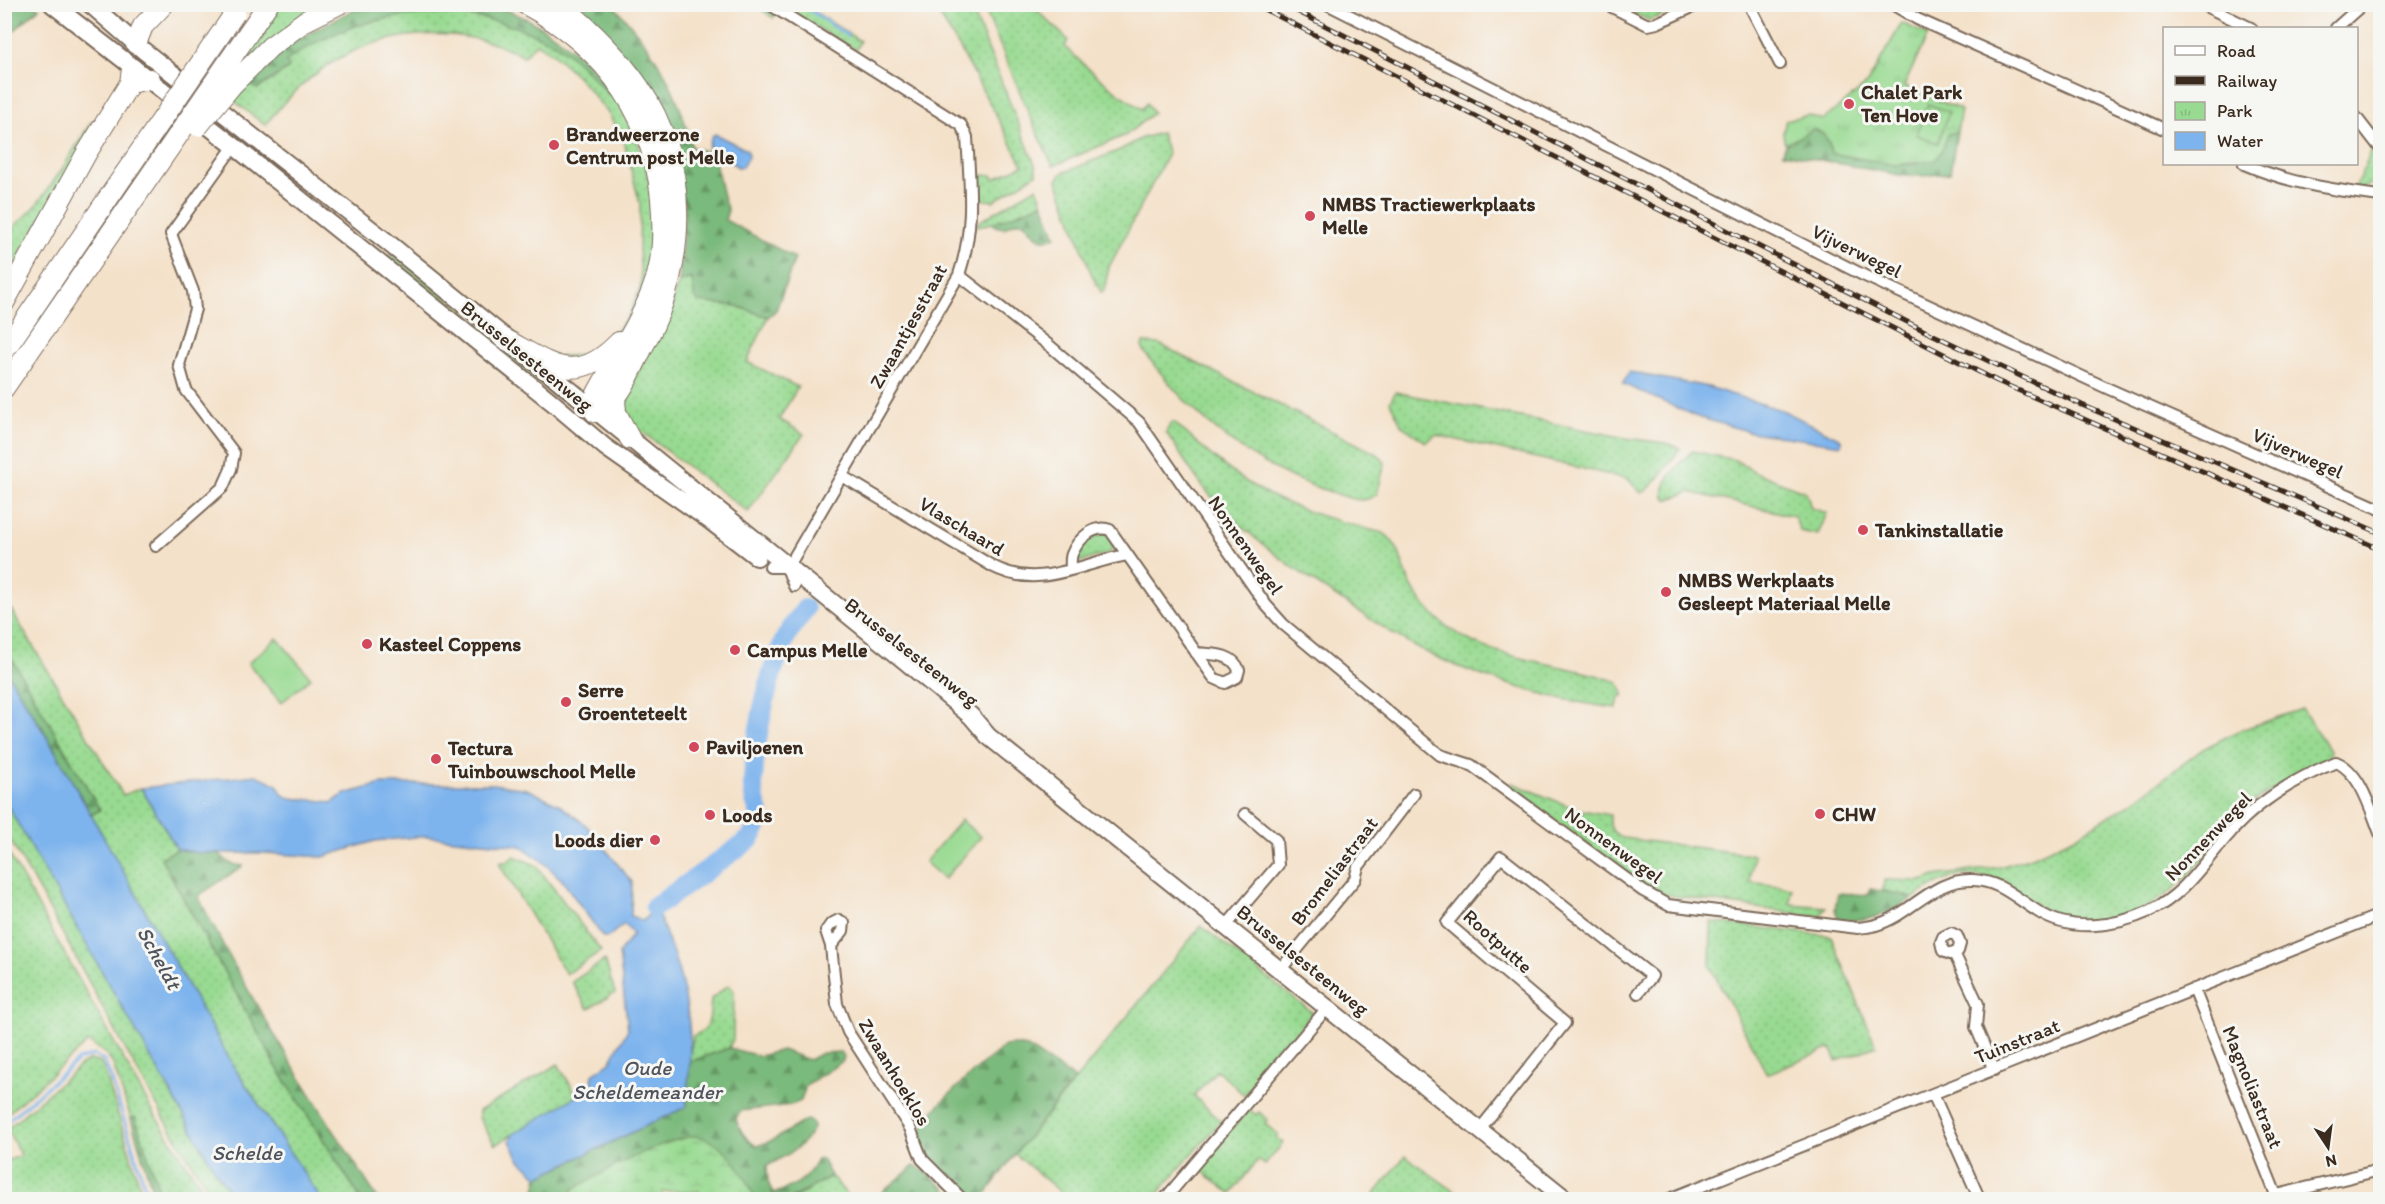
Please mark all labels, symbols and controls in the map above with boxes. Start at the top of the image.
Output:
legend [2163,27,2358,165]
text: Road [2217,40,2256,62]
text: Railway [2217,70,2278,92]
place label: Chalet Park Ten Hove [1860,80,1963,127]
marker: Chalet Park Ten Hove [1842,97,1856,111]
text: Park [2217,100,2252,122]
place label: Brandweerzone Centrum post Melle [566,122,735,170]
text: Water [2217,130,2263,152]
marker: Brandweerzone Centrum post Melle [547,138,561,152]
place label: NMBS Tractiewerkplaats Melle [1322,192,1535,239]
marker: NMBS Tractiewerkplaats Melle [1303,209,1317,223]
street label: Vijverwegel [1808,219,1906,283]
street label: Zwaantjesstraat [864,260,952,392]
street label: Brusselsesteenweg [456,295,599,417]
street label: Vijverwegel [2249,422,2348,484]
street label: Vlaschaard [915,491,1009,561]
street label: Nonnenwegel [1203,491,1289,599]
place label: Tankinstallatie [1874,518,2004,542]
marker: Tankinstallatie [1856,523,1870,537]
place label: NMBS Werkplaats Gesleept Materiaal Melle [1678,568,1891,616]
marker: NMBS Werkplaats Gesleept Materiaal Melle [1659,585,1673,599]
street label: Brusselsesteenweg [840,592,984,712]
place label: Kasteel Coppens [379,632,521,657]
marker: Kasteel Coppens [360,637,374,651]
place label: Campus Melle [747,638,868,663]
marker: Campus Melle [728,643,742,657]
place label: Serre Groenteteelt [578,678,688,725]
marker: Serre Groenteteelt [559,695,573,709]
place label: Paviljoenen [706,735,804,760]
place label: Tectura Tuinbouwschool Melle [447,736,636,783]
marker: Paviljoenen [687,740,701,754]
marker: Tectura Tuinbouwschool Melle [429,752,443,766]
street label: Nonnenwegel [2159,786,2257,886]
street label: Nonnenwegel [1560,801,1668,889]
place label: CHW [1832,802,1877,826]
place label: Loods [722,803,773,827]
marker: CHW [1813,807,1827,821]
marker: Loods [703,808,717,822]
street label: Bromeliastraat [1285,812,1383,930]
place label: Loods dier [555,828,644,852]
marker: Loods dier [648,833,662,847]
street label: Brusselsesteenweg [1232,899,1375,1021]
street label: Rootputte [1459,904,1537,978]
water label: Scheldt [132,922,188,995]
street label: Tuinstraat [1971,1013,2064,1069]
street label: Zwaanhoeklos [853,1014,937,1130]
street label: Magnoliastraat [2217,1022,2289,1152]
water label: Oude Scheldemeander [572,1055,724,1104]
north arrow [2298,1117,2358,1177]
water label: Schelde [212,1140,283,1165]
text: N [2324,1151,2339,1172]

